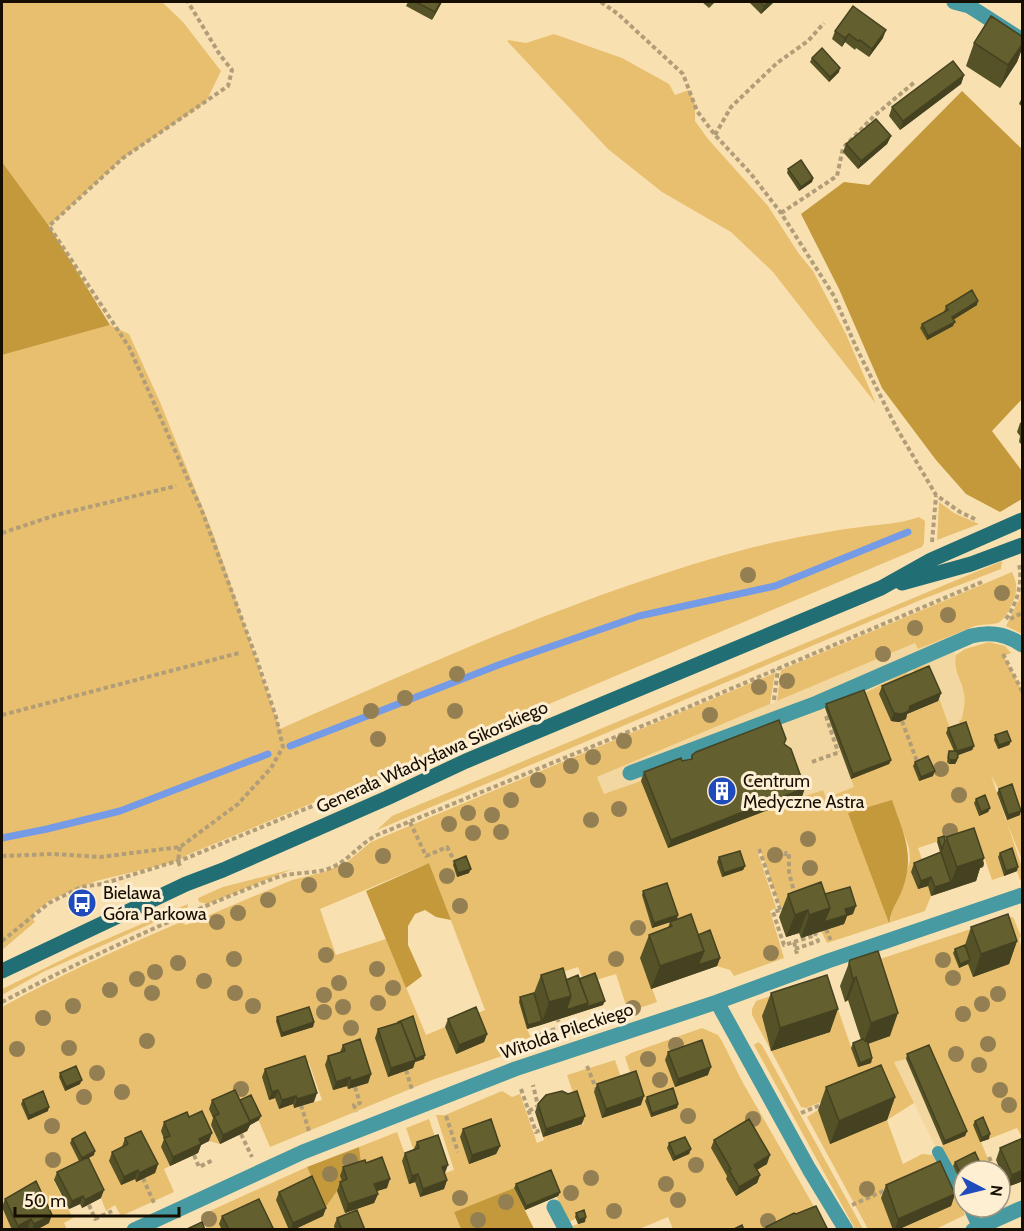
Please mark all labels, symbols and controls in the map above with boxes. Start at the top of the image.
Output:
street label: Generała Władysława Sikorskiego [313,696,551,818]
place label: Centrum Medyczne Astra [743,770,865,813]
building icon: Centrum Medyczne Astra [706,775,738,807]
place label: Bielawa Góra Parkowa [103,882,207,925]
bus stop icon: Bielawa Góra Parkowa [66,887,98,919]
street label: Witolda Pileckiego [498,998,636,1064]
north arrow [952,1159,1012,1219]
scale bar [15,1180,178,1218]
text: N [986,1184,1007,1198]
text: 50 m [24,1190,66,1212]

